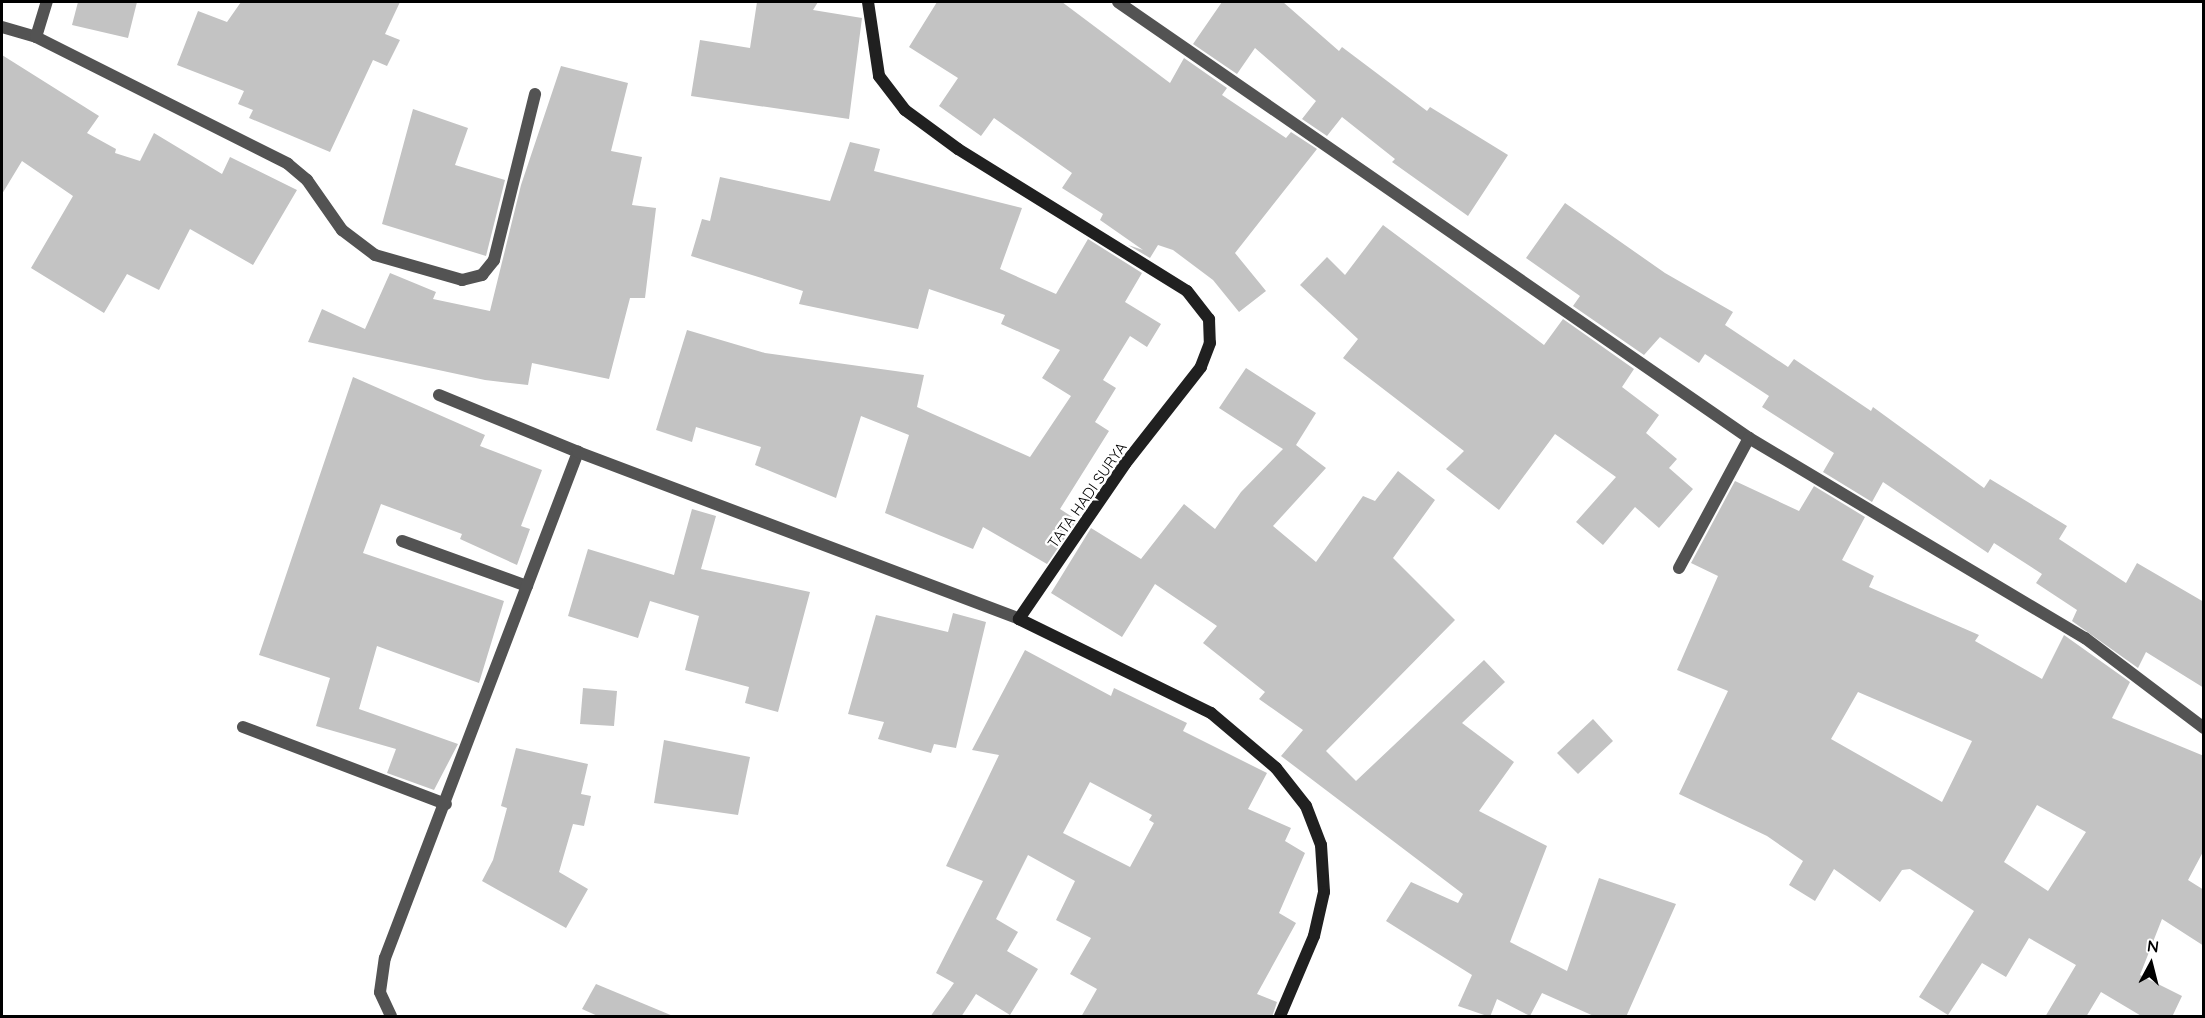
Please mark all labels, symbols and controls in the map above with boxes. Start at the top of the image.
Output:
street label: TATA HADI SURYA [1044,439,1130,551]
north arrow [2121,934,2181,994]
text: N [2146,935,2160,957]

